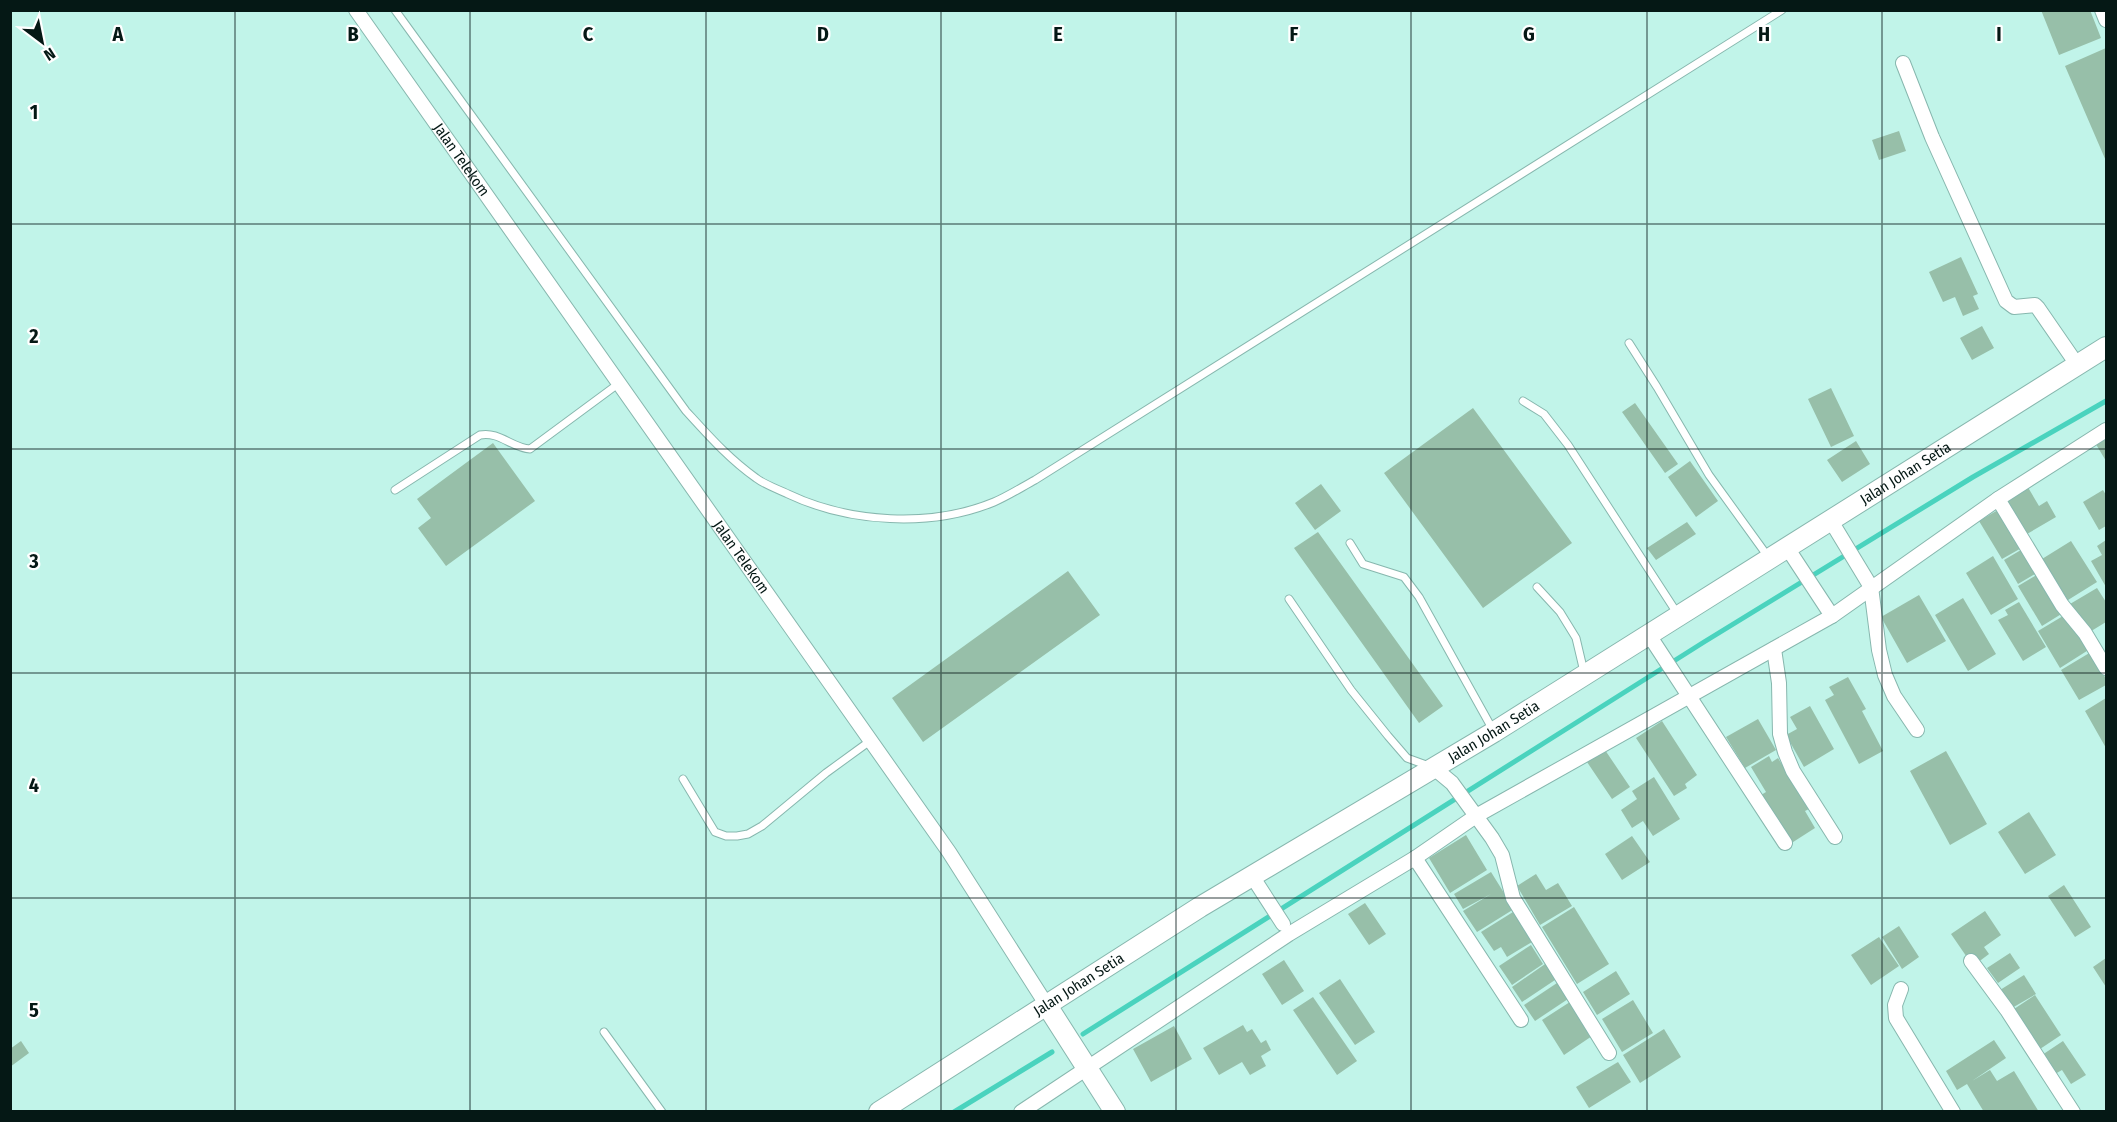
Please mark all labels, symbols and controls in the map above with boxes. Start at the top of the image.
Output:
north arrow [12,12,72,72]
text: A [112,22,125,46]
text: B [347,22,359,46]
text: C [583,22,594,46]
text: D [817,22,829,46]
text: E [1053,22,1063,46]
text: F [1290,22,1299,46]
text: G [1523,22,1535,46]
text: H [1758,22,1770,46]
text: I [1996,22,2002,46]
text: N [41,44,59,65]
text: 1 [30,100,38,124]
street label: Jalan Telekom [429,120,493,200]
text: 2 [28,324,39,348]
street label: Jalan Johan Setia [1857,438,1954,508]
street label: Jalan Telekom [709,517,773,597]
text: 3 [28,549,39,573]
street label: Jalan Johan Setia [1445,697,1543,766]
text: 4 [29,773,39,797]
street label: Jalan Johan Setia [1030,949,1127,1020]
text: 5 [29,998,39,1022]

